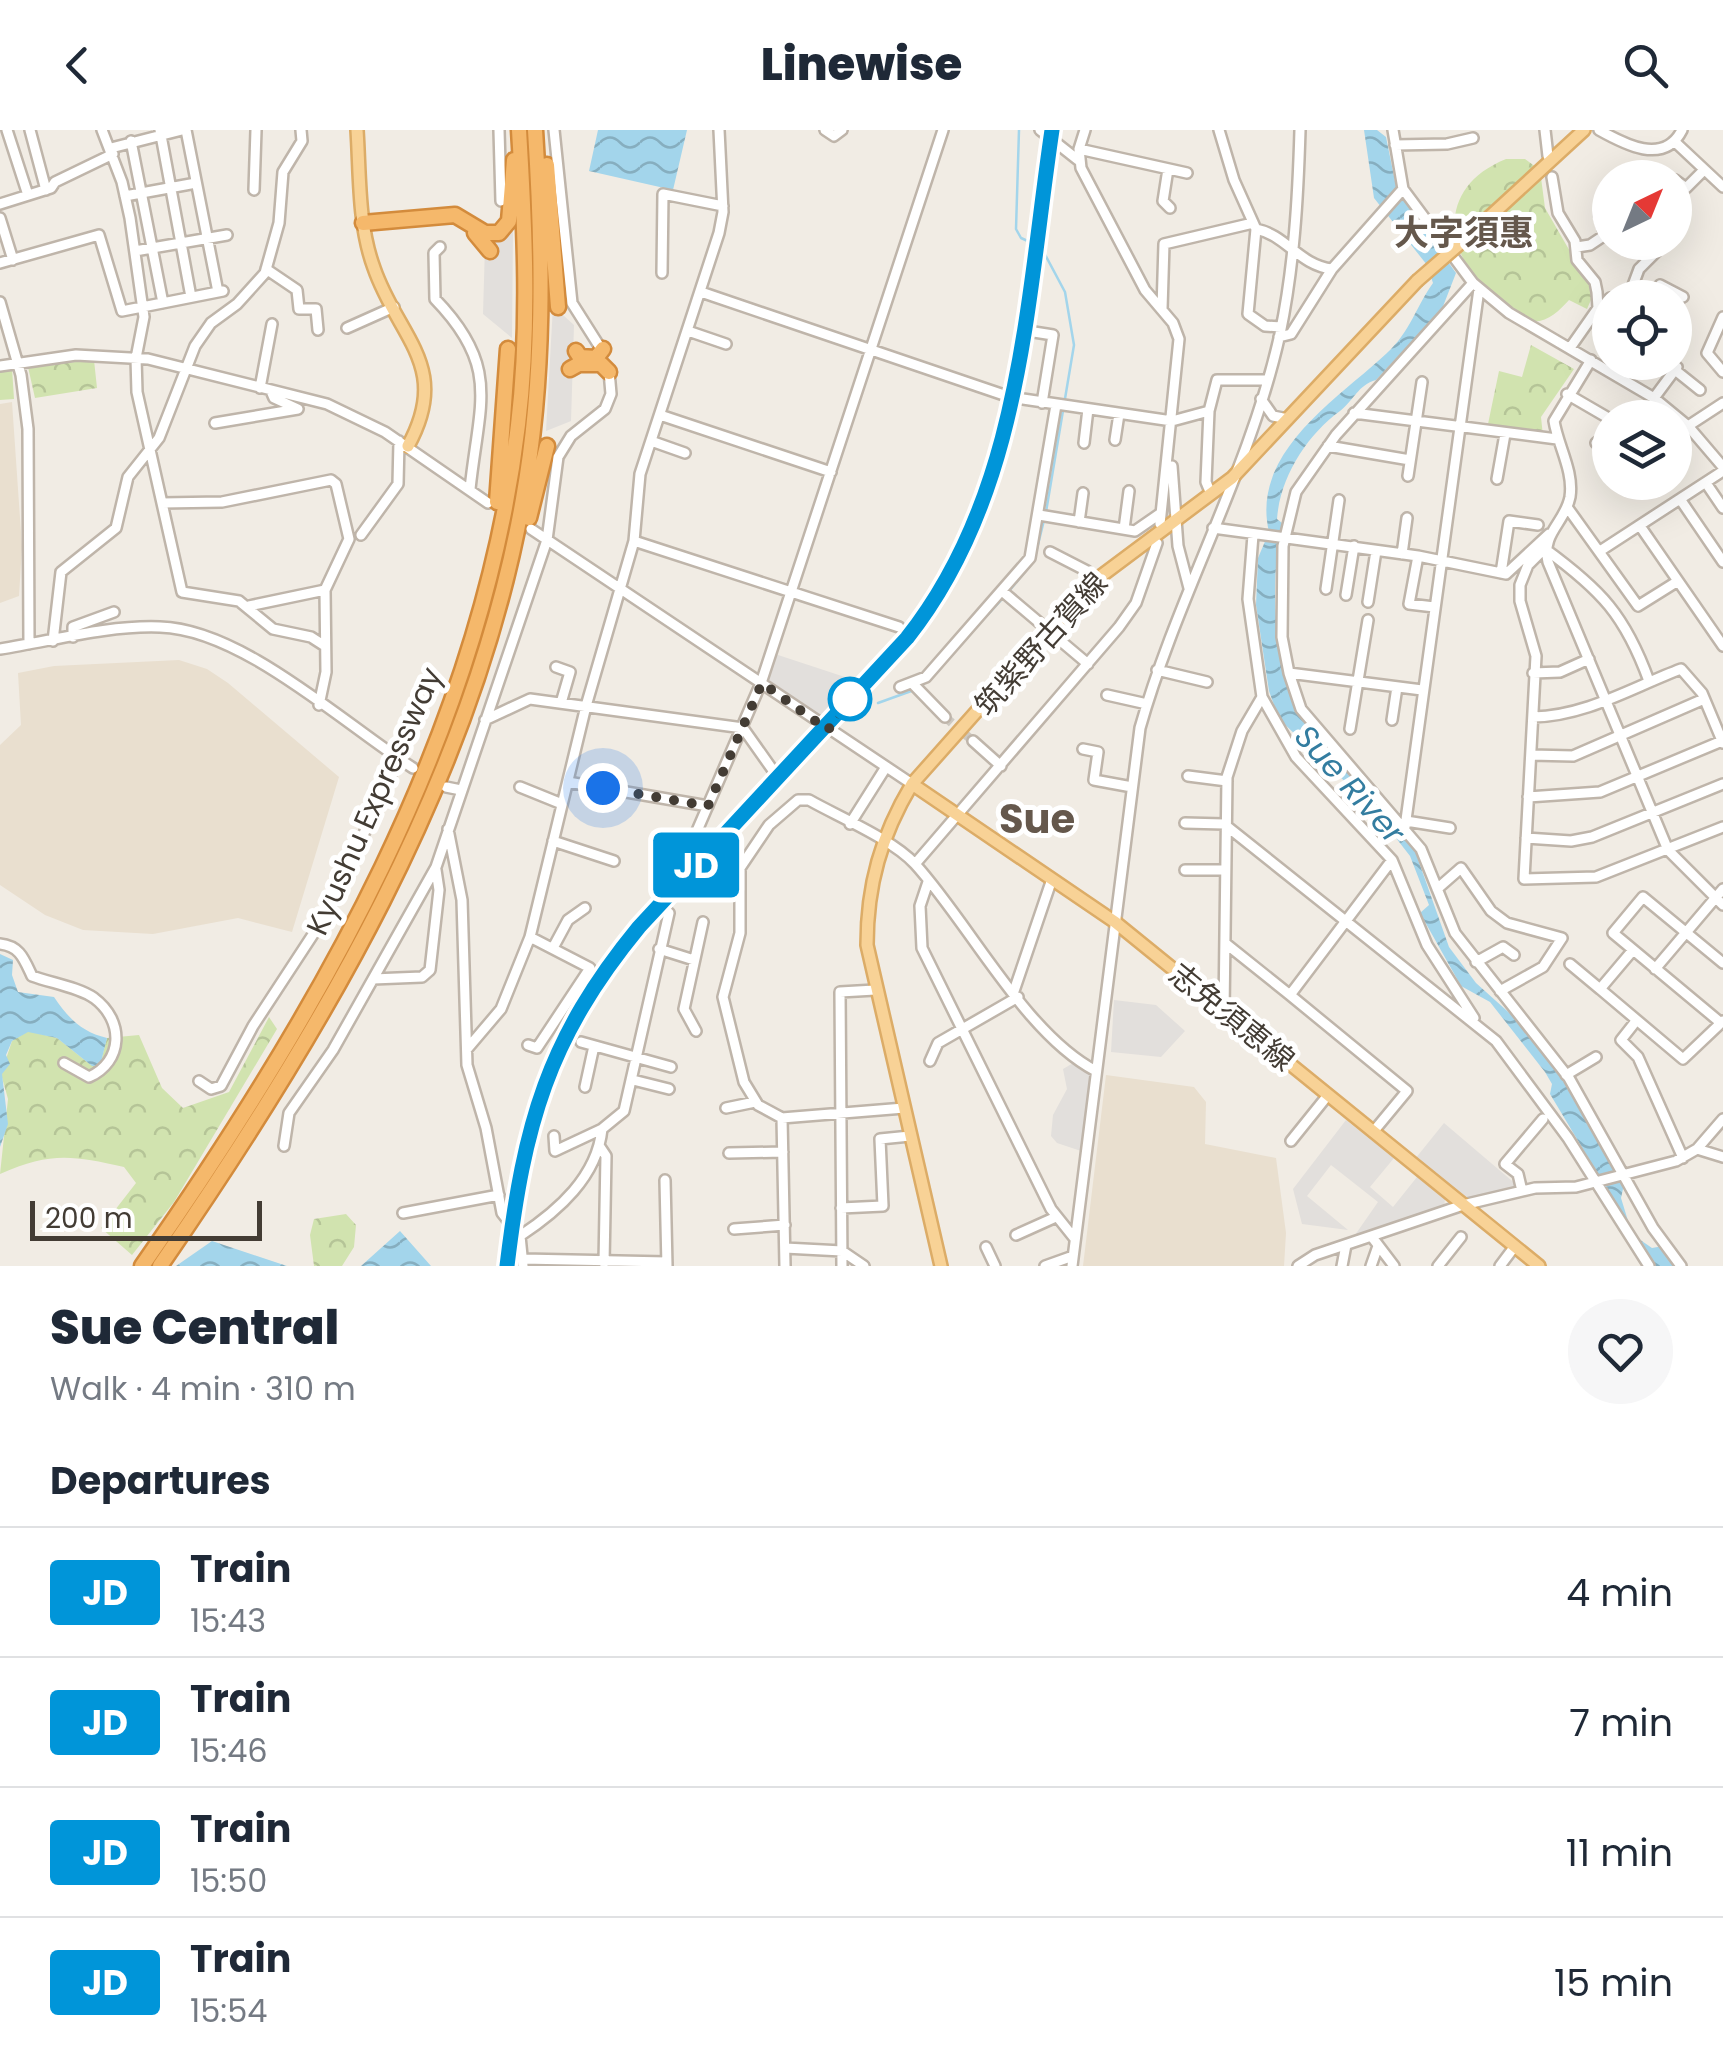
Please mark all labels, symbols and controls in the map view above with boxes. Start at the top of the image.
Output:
text: Linewise [761,33,962,96]
icon: back [50,38,105,93]
icon: search [1618,38,1673,93]
north arrow [1592,160,1692,260]
map controls [1592,160,1692,500]
district label: 大字須惠 [1394,208,1534,257]
button: locate [1592,280,1692,380]
button: layers [1592,400,1692,500]
street label: 筑紫野古賀線 [965,563,1117,725]
street label: Kyushu Expressway [296,660,452,942]
unlabelled marker [829,678,871,720]
water label: Sue River [1285,715,1416,854]
your location [578,763,628,813]
district label: Sue [999,791,1075,847]
line badge: JD [651,832,741,898]
text: JD [673,841,719,890]
street label: 志免須恵線 [1160,953,1304,1081]
scale bar [30,1196,262,1240]
text: 200 m [45,1199,133,1238]
text: Sue Central [50,1294,339,1361]
button: heart [1568,1299,1673,1404]
text: Walk · 4 min · 310 m [50,1366,356,1411]
text: Departures [50,1454,271,1507]
text: Train [190,1542,291,1595]
text: 4 min [1566,1566,1673,1619]
text: JD [82,1568,128,1617]
text: 15:43 [190,1598,266,1643]
text: Train [190,1672,291,1725]
text: 7 min [1569,1696,1673,1749]
text: JD [82,1698,128,1747]
text: 15:46 [190,1728,268,1773]
text: Train [190,1802,291,1855]
text: 11 min [1566,1826,1673,1879]
text: JD [82,1828,128,1877]
text: 15:50 [190,1858,267,1903]
text: Train [190,1932,291,1985]
text: 15 min [1554,1956,1673,2009]
text: JD [82,1958,128,2007]
text: 15:54 [190,1988,267,2033]

